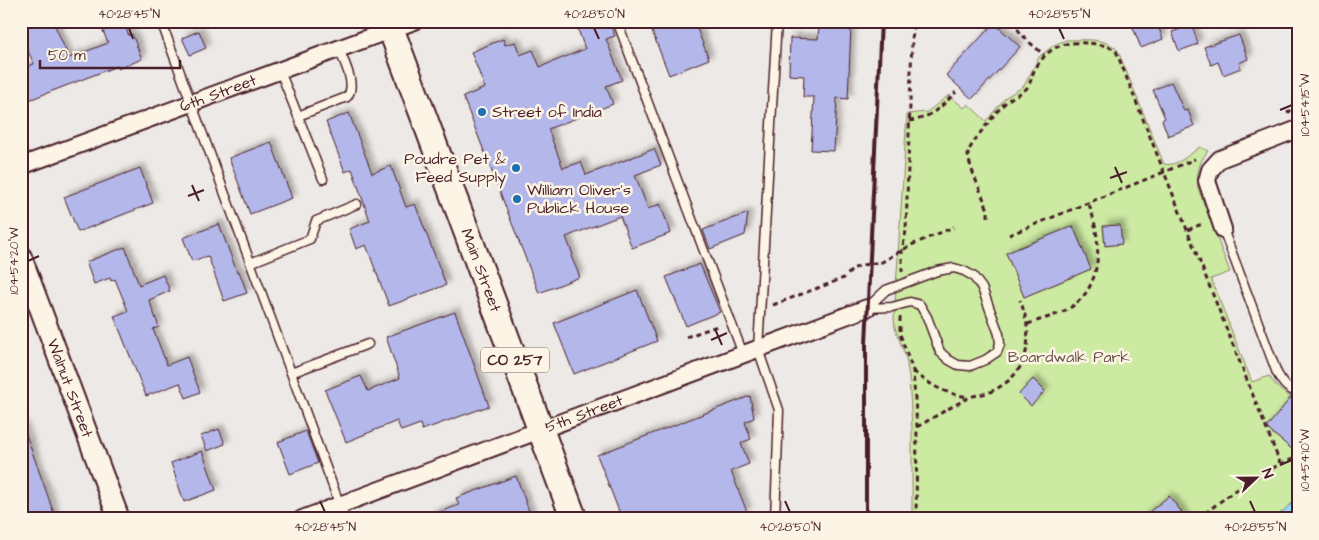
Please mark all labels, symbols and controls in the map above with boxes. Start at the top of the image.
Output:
text: 40°28'45"N [98,6,160,23]
text: 40°28'50"N [563,6,625,23]
text: 40°28'55"N [1028,6,1091,23]
scale bar [40,38,180,70]
text: 50 m [48,45,86,66]
street label: 6th Street [177,69,260,118]
text: 104°54'15"W [1297,73,1314,136]
place label: Street of India [492,101,602,123]
marker: Street of India [476,106,488,118]
place label: Poudre Pet & Feed Supply [404,148,506,189]
marker: Poudre Pet & Feed Supply [510,162,522,174]
place label: William Oliver's Publick House [527,179,631,219]
marker: William Oliver's Publick House [511,193,523,205]
street label: Main Street [455,225,507,316]
text: 104°54'20"W [6,227,23,295]
street label: Walnut Street [42,336,99,441]
park label: Boardwalk Park [1008,346,1130,368]
road number: CO 257 [481,348,549,372]
street label: 5th Street [542,389,626,438]
text: 104°54'10"W [1297,428,1314,491]
north arrow [1232,452,1282,502]
text: N [1256,466,1278,482]
text: 40°28'45"N [294,519,356,536]
text: 40°28'50"N [759,519,821,536]
text: 40°28'55"N [1224,519,1287,536]

